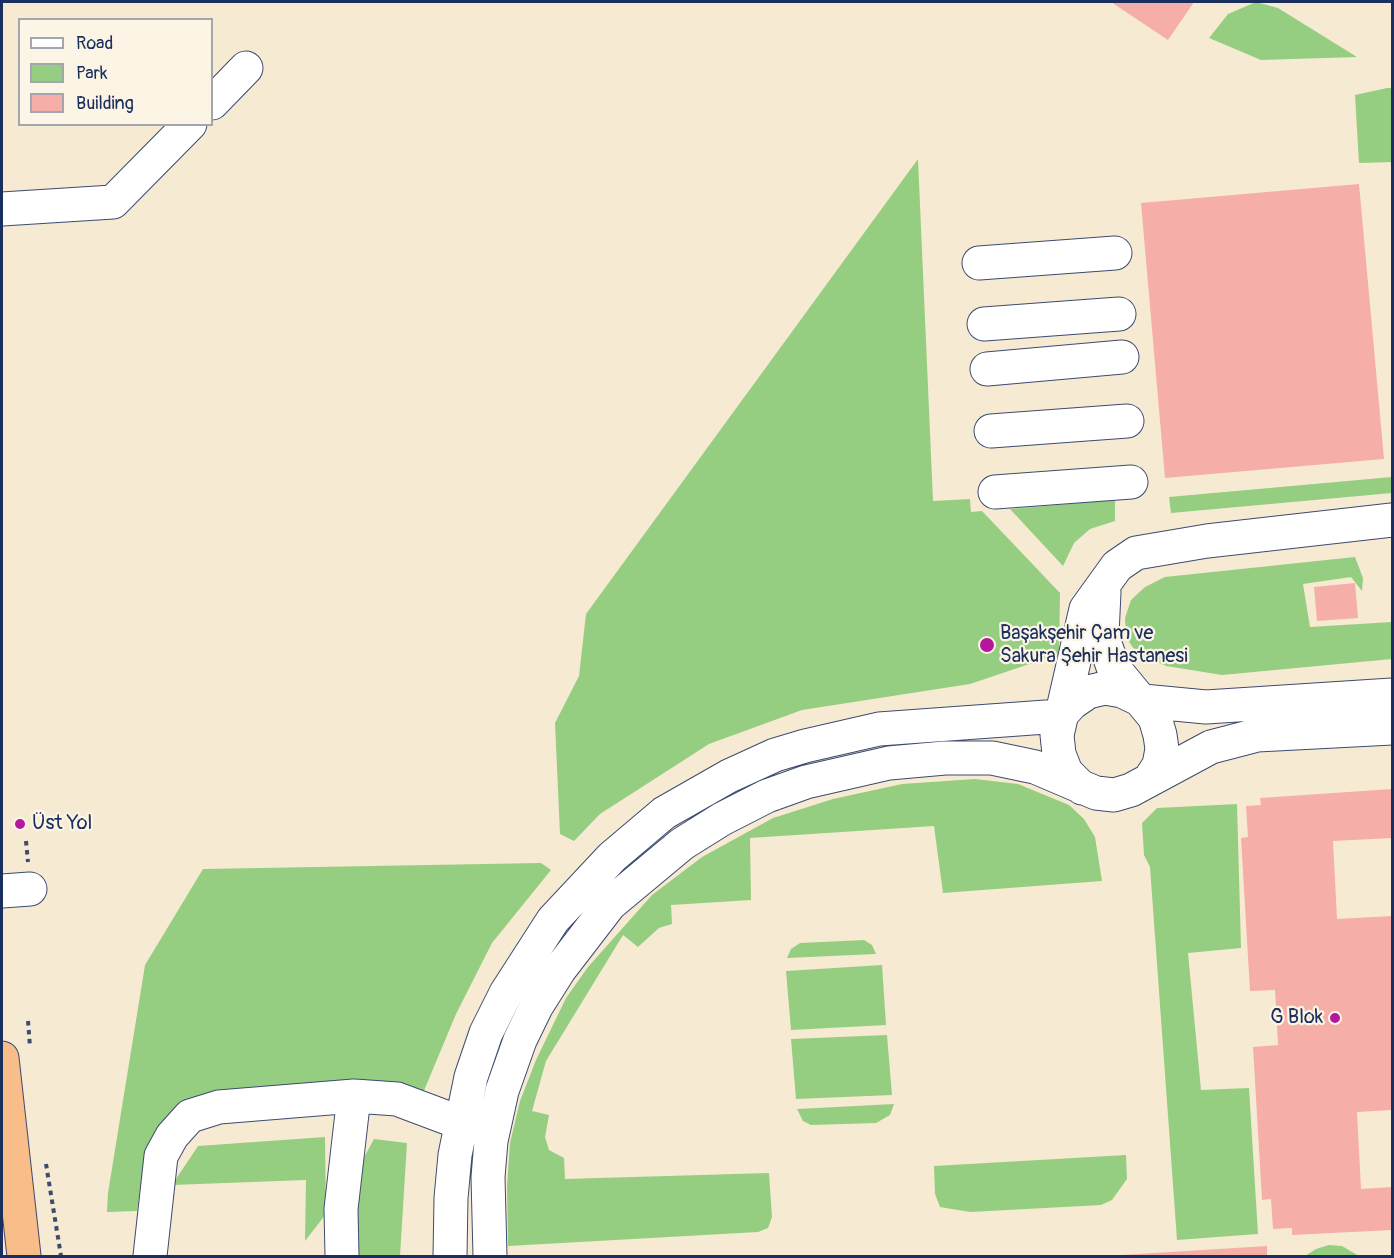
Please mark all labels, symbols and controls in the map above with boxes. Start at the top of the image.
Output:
legend [18,18,213,126]
text: Road [76,32,113,55]
text: Park [76,62,108,85]
text: Building [76,92,134,115]
place label: Başakşehir Çam ve Sakura Şehir Hastanesi [1000,622,1188,669]
marker: Başakşehir Çam ve Sakura Şehir Hastanesi [978,636,996,654]
place label: Üst Yol [32,812,92,836]
marker: Üst Yol [13,817,27,831]
place label: G Blok [1270,1006,1323,1030]
marker: G Blok [1328,1011,1342,1025]

